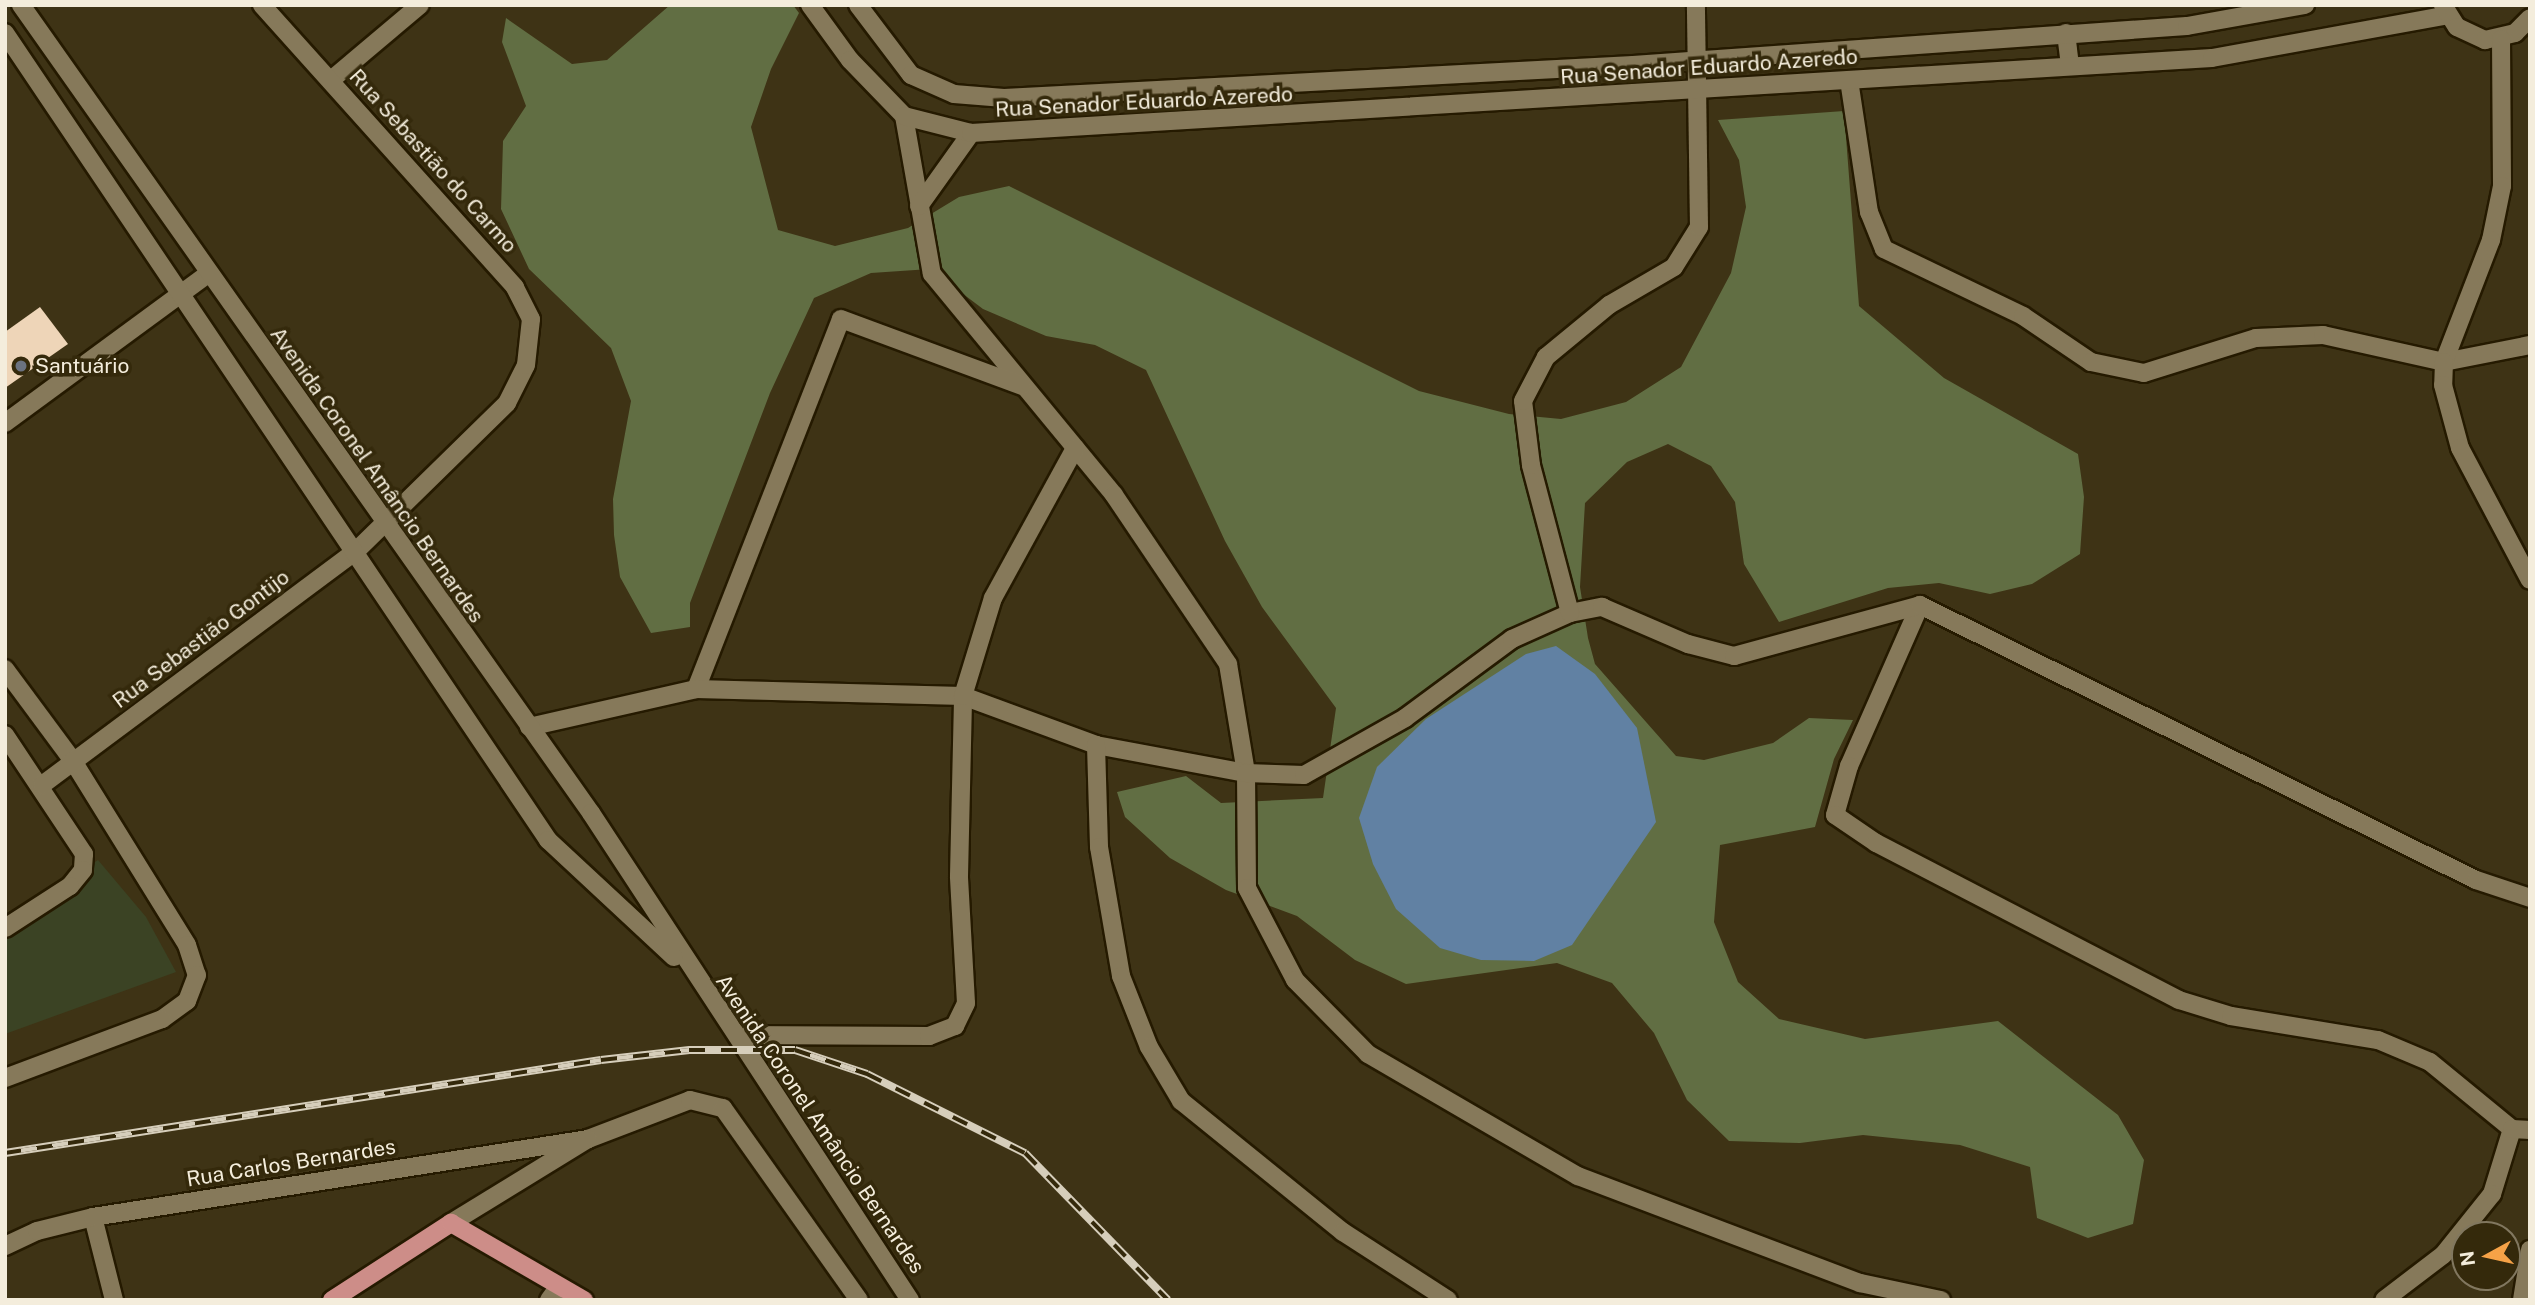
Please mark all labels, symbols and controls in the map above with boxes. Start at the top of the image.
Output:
street label: Rua Senador Eduardo Azeredo [1559,44,1859,90]
street label: Rua Sebastião do Carmo [344,64,522,258]
street label: Rua Senador Eduardo Azeredo [994,82,1294,122]
street label: Avenida Coronel Amâncio Bernardes [265,322,489,628]
place label: Santuário [35,353,129,379]
marker: Santuário [13,358,29,374]
street label: Rua Sebastião Gontijo [108,564,294,714]
street label: Avenida Coronel Amâncio Bernardes [710,970,930,1278]
street label: Rua Carlos Bernardes [185,1134,397,1192]
north arrow [2451,1221,2521,1291]
text: N [2455,1250,2479,1268]

